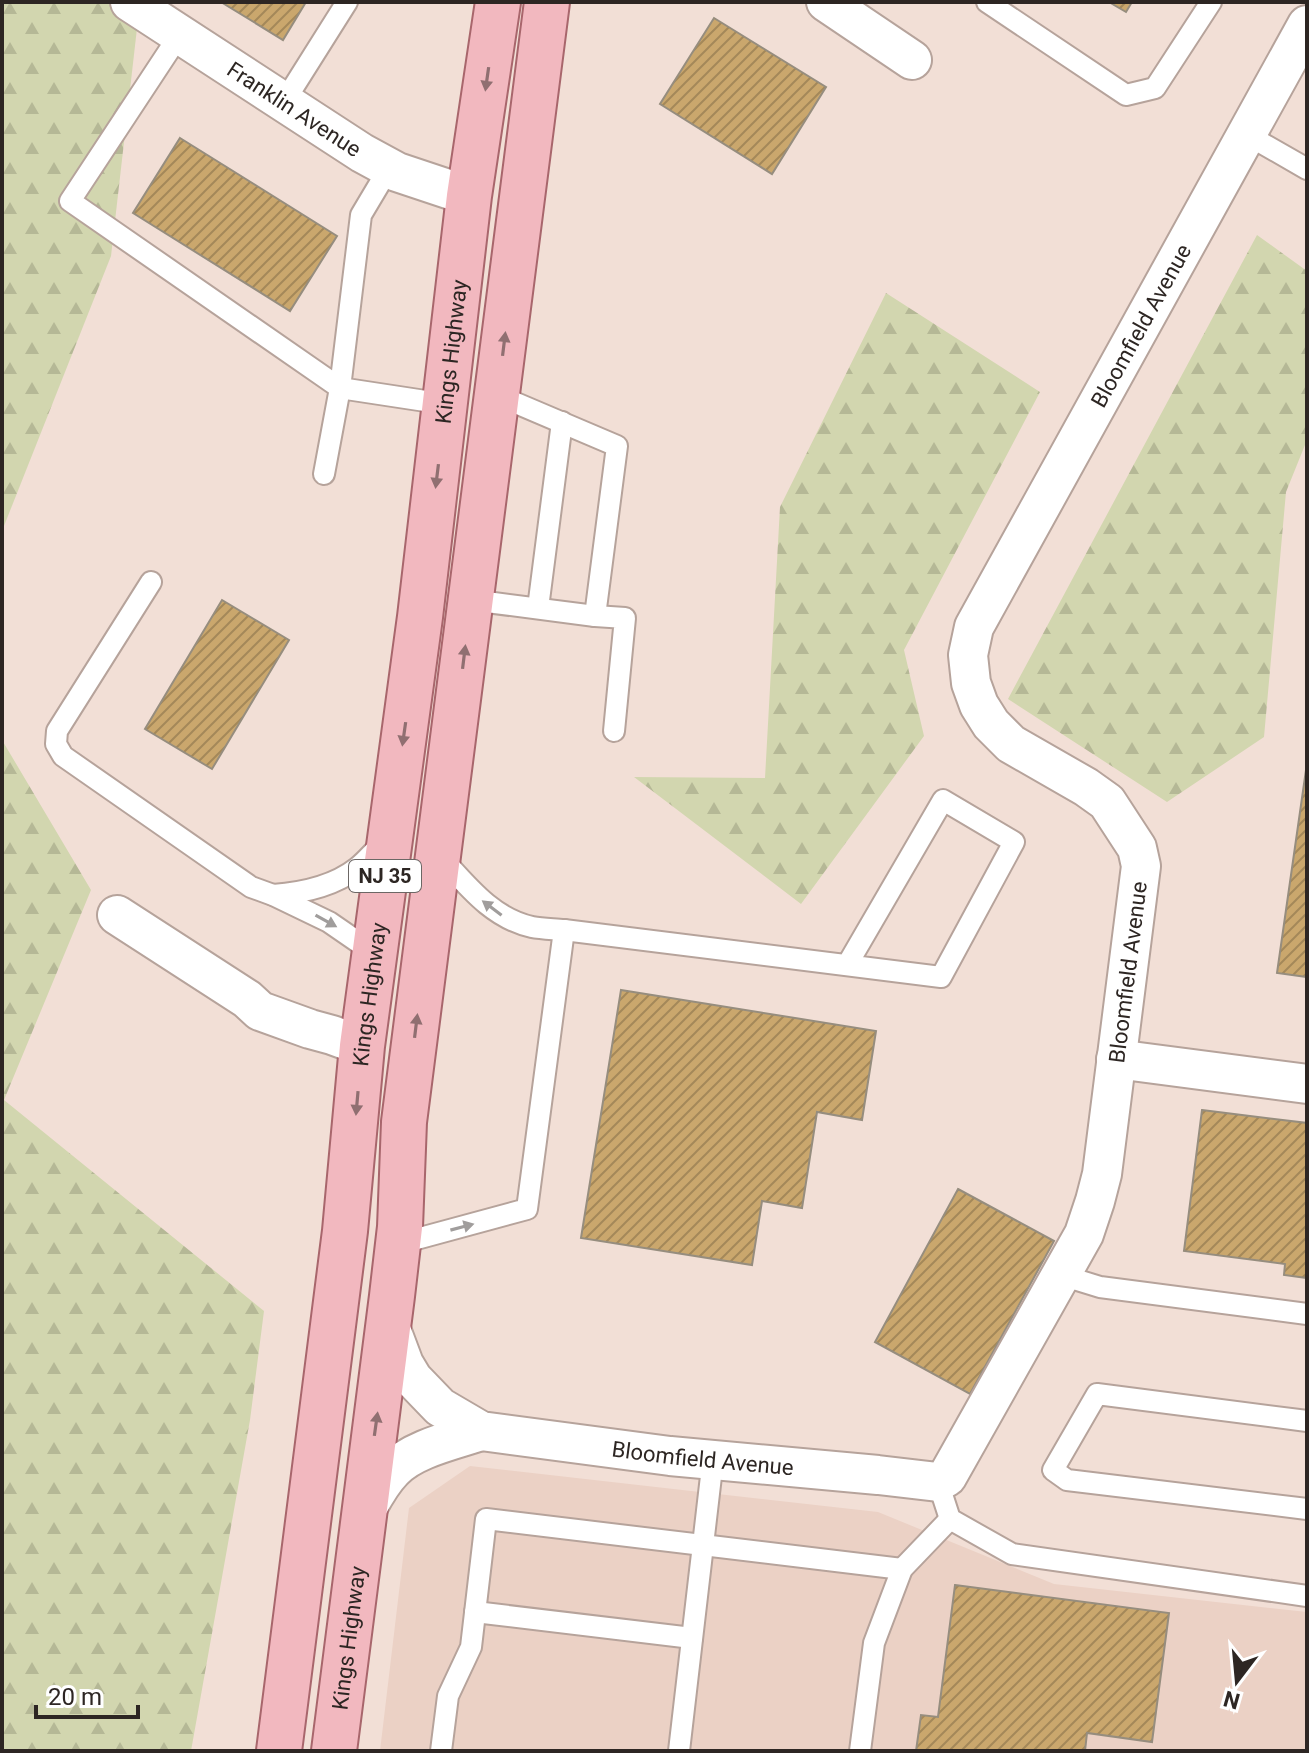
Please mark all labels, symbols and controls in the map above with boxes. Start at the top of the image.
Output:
street label: Franklin Avenue [222,57,366,162]
one-way arrow [480,67,492,92]
street label: Bloomfield Avenue [1086,240,1196,412]
street label: Kings Highway [431,278,472,425]
one-way arrow [497,331,510,356]
one-way arrow [430,464,443,489]
one-way arrow [457,644,470,669]
one-way arrow [397,722,410,747]
road number: NJ 35 [349,860,421,892]
street label: Bloomfield Avenue [1104,880,1152,1064]
one-way arrow [482,900,502,916]
one-way arrow [314,914,337,928]
street label: Kings Highway [348,920,392,1067]
one-way arrow [410,1013,423,1038]
one-way arrow [350,1091,363,1116]
one-way arrow [450,1220,475,1232]
one-way arrow [370,1411,383,1436]
street label: Bloomfield Avenue [610,1436,795,1480]
street label: Kings Highway [327,1564,371,1711]
north arrow [1197,1641,1277,1721]
scale bar [36,1669,138,1719]
text: 20 m [48,1683,102,1711]
text: N [1221,1686,1243,1714]

